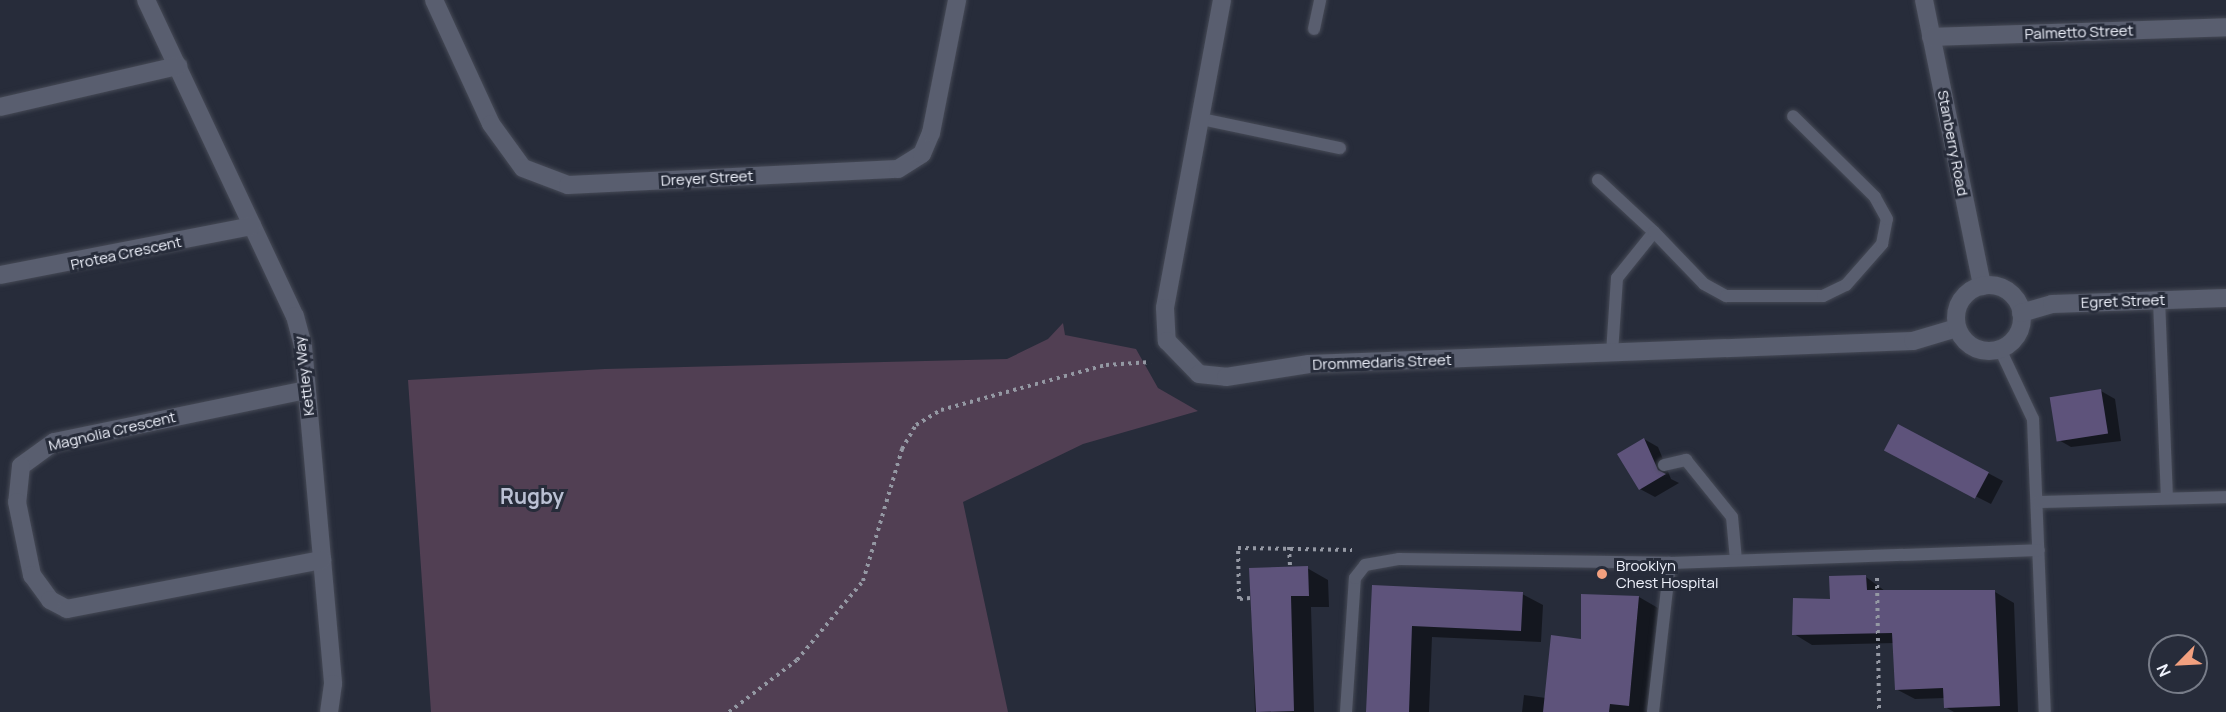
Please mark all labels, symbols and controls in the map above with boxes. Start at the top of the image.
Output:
street label: Palmetto Street [2024,21,2134,43]
street label: Stanberry Road [1934,89,1972,197]
street label: Dreyer Street [660,167,754,189]
street label: Protea Crescent [69,232,183,274]
street label: Egret Street [2080,291,2166,311]
street label: Kettley Way [290,335,318,417]
street label: Drommedaris Street [1312,351,1452,373]
street label: Magnolia Crescent [47,408,177,454]
district label: Rugby [500,483,564,509]
place label: Brooklyn Chest Hospital [1616,556,1718,591]
marker: Brooklyn Chest Hospital [1593,565,1611,583]
north arrow [2148,634,2208,694]
text: N [2151,661,2176,680]

